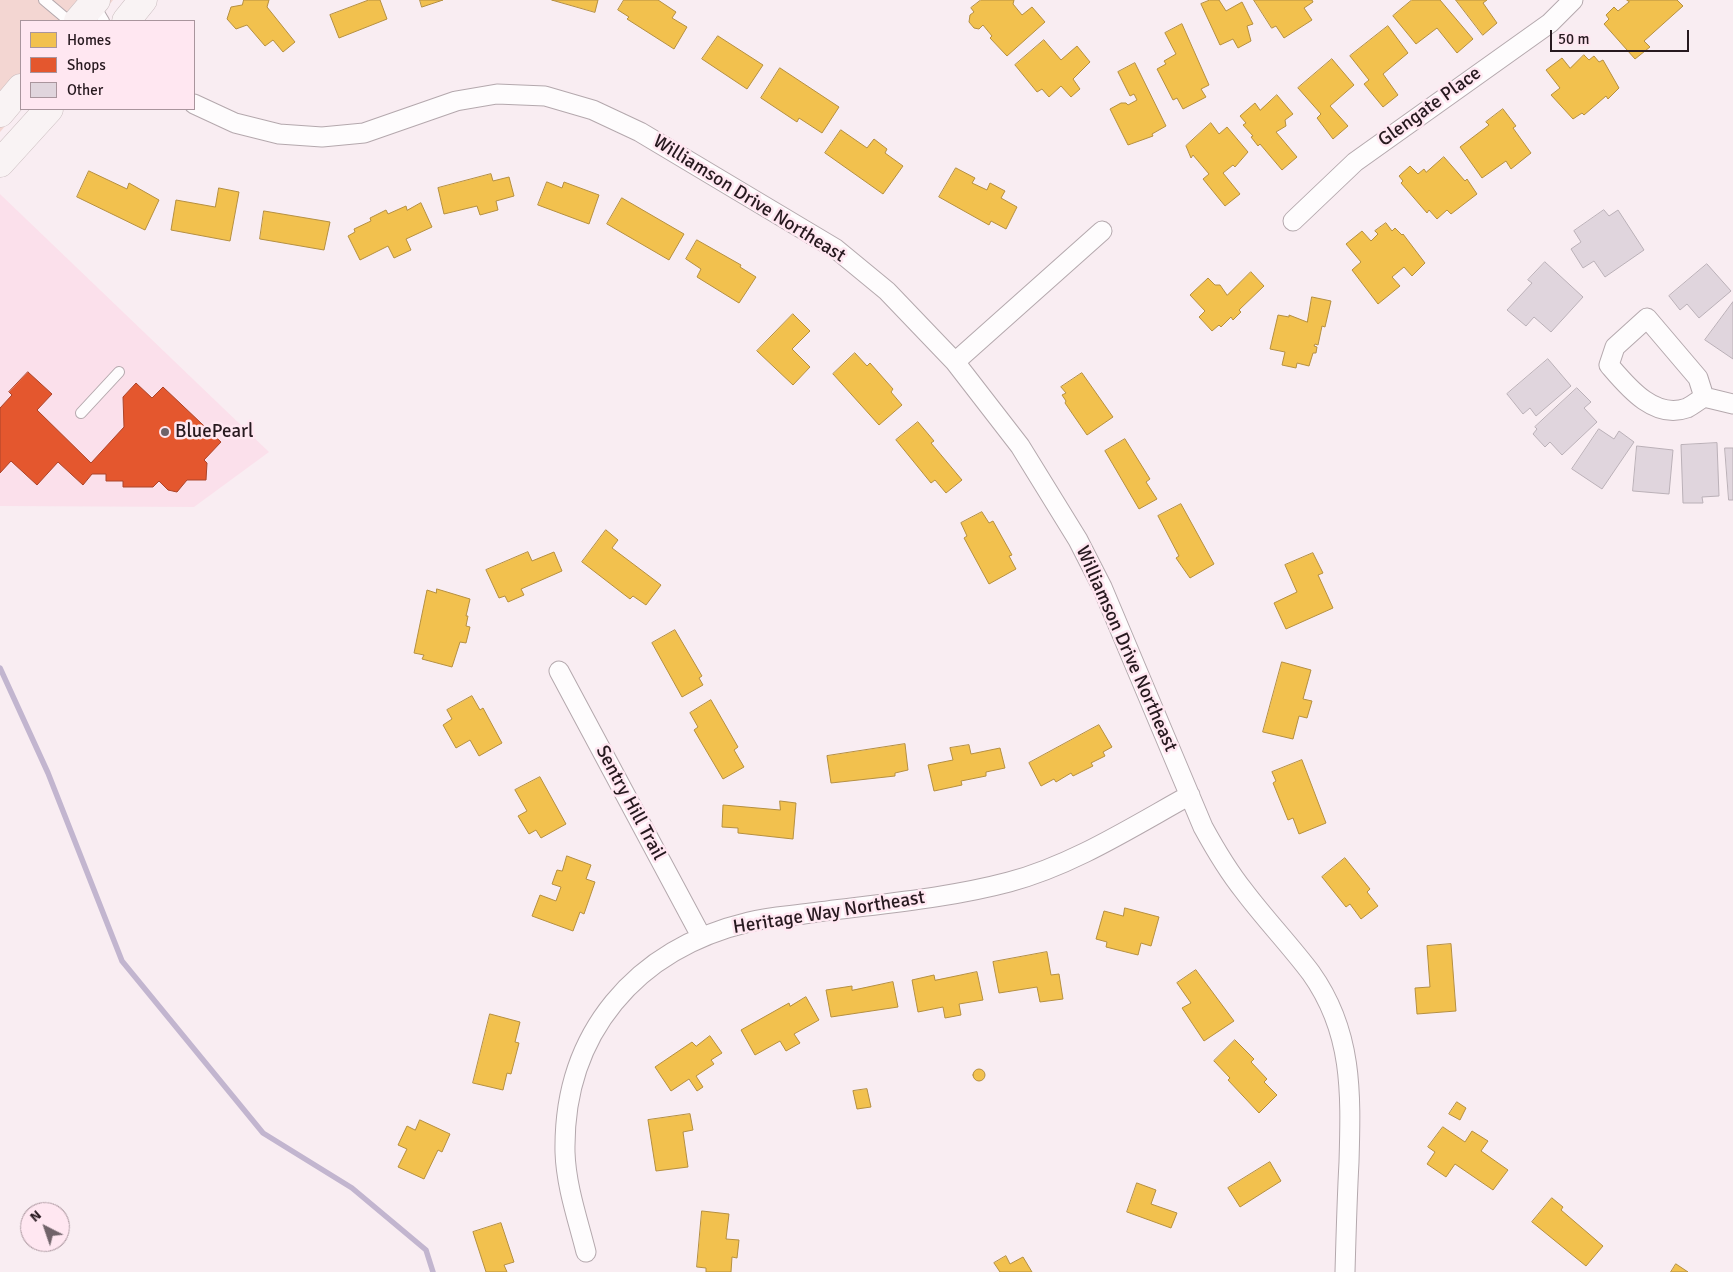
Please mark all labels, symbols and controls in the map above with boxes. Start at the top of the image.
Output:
legend [20,20,195,110]
scale bar [1553,20,1692,52]
text: 50 m [1558,30,1589,48]
text: Homes [67,31,111,49]
text: Shops [67,56,106,74]
street label: Glengate Place [1374,62,1486,152]
text: Other [67,81,103,99]
street label: Williamson Drive Northeast [648,130,850,268]
place label: BluePearl [175,421,254,443]
marker: BluePearl [159,426,171,438]
street label: Williamson Drive Northeast [1070,543,1182,755]
street label: Sentry Hill Trail [590,742,670,864]
street label: Heritage Way Northeast [732,887,926,939]
north arrow [20,1202,70,1252]
text: N [26,1206,45,1226]

